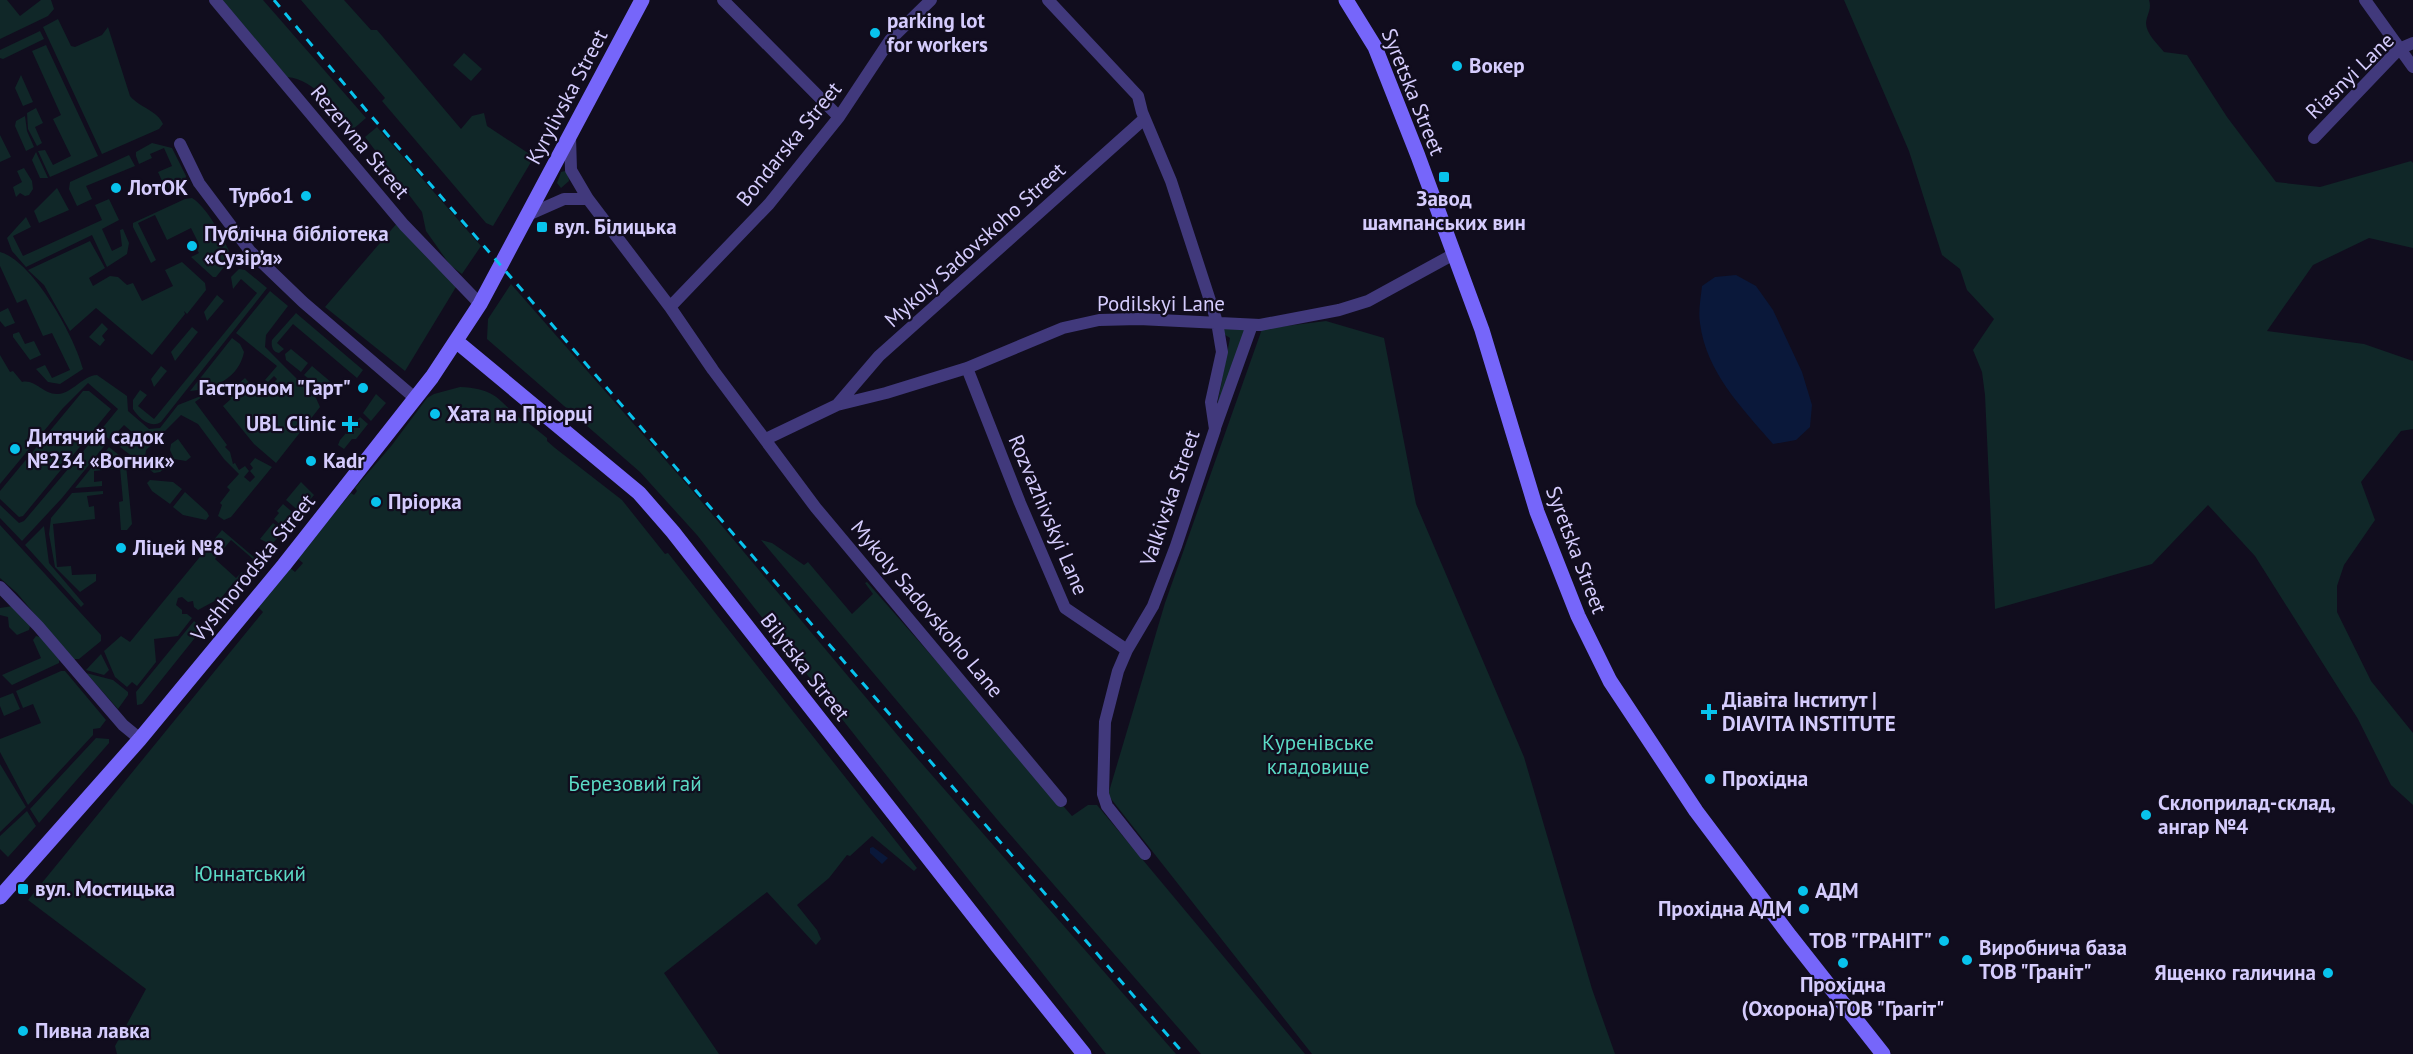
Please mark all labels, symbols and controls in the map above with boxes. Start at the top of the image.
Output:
place label: parking lot for workers [887,7,988,58]
street label: Syretska Street [1376,24,1451,159]
street label: Kyrylivska Street [520,25,613,169]
marker: parking lot for workers [868,26,882,40]
street label: Riasnyi Lane [2300,27,2400,125]
place label: Вокер [1469,52,1525,79]
marker: Вокер [1450,59,1464,73]
street label: Bondarska Street [730,76,847,211]
street label: Rezervna Street [305,79,416,204]
street label: Mykoly Sadovskoho Street [879,156,1071,333]
marker: Завод шампанських вин [1437,170,1451,184]
place label: ЛотОК [127,174,188,201]
marker: ЛотОК [109,181,123,195]
place label: Турбо1 [229,182,294,209]
place label: Завод шампанських вин [1362,185,1526,236]
marker: Турбо1 [299,189,313,203]
place label: вул. Білицька [554,213,677,240]
place label: Публічна бібліотека «Сузір’я» [204,220,389,271]
marker: вул. Білицька [535,220,549,234]
marker: Публічна бібліотека «Сузір’я» [185,239,199,253]
street label: Podilskyi Lane [1097,290,1225,317]
place label: Гастроном "Гарт" [199,374,351,401]
marker: Гастроном "Гарт" [356,381,370,395]
place label: Хата на Пріорці [447,400,593,427]
marker: Хата на Пріорці [428,407,442,421]
place label: UBL Clinic [246,410,336,437]
marker: UBL Clinic [341,415,359,433]
place label: Дитячий садок №234 «Вогник» [27,423,175,474]
street label: Valkivska Street [1133,426,1205,570]
street label: Rozvazhivskyi Lane [1003,431,1094,599]
marker: Дитячий садок №234 «Вогник» [8,442,22,456]
place label: Kadr [323,447,365,474]
marker: Kadr [304,454,318,468]
street label: Syretska Street [1540,482,1613,617]
street label: Vyshhorodska Street [184,488,321,648]
place label: Пріорка [388,488,462,515]
marker: Пріорка [369,495,383,509]
street label: Mykoly Sadovskoho Lane [845,514,1010,703]
place label: Ліцей №8 [132,534,224,561]
marker: Ліцей №8 [114,541,128,555]
street label: Bilytska Street [755,607,856,726]
place label: Діавіта Інститут | DIAVITA INSTITUTE [1722,686,1896,737]
marker: Діавіта Інститут | DIAVITA INSTITUTE [1700,703,1718,721]
park label: Куренівське кладовище [1262,729,1374,780]
place label: Прохідна [1722,765,1808,792]
park label: Березовий гай [568,770,702,797]
marker: Прохідна [1703,772,1717,786]
place label: Склоприлад-склад, ангар №4 [2158,789,2336,840]
marker: Склоприлад-склад, ангар №4 [2139,808,2153,822]
park label: Юннатський [194,860,306,887]
place label: вул. Мостицька [35,875,175,902]
place label: АДМ [1815,877,1858,904]
marker: вул. Мостицька [16,882,30,896]
marker: АДМ [1796,884,1810,898]
place label: Прохідна АДМ [1658,895,1792,922]
marker: Прохідна АДМ [1797,902,1811,916]
place label: ТОВ "ГРАНІТ" [1809,927,1932,954]
marker: ТОВ "ГРАНІТ" [1937,934,1951,948]
place label: Виробнича база ТОВ "Граніт" [1979,934,2127,985]
marker: Виробнича база ТОВ "Граніт" [1960,953,1974,967]
marker: Прохідна (Охорона)ТОВ "Грагіт" [1836,956,1850,970]
place label: Ященко галичина [2155,959,2316,986]
marker: Ященко галичина [2321,966,2335,980]
place label: Прохідна (Охорона)ТОВ "Грагіт" [1741,971,1945,1022]
place label: Пивна лавка [35,1017,150,1044]
marker: Пивна лавка [16,1024,30,1038]

